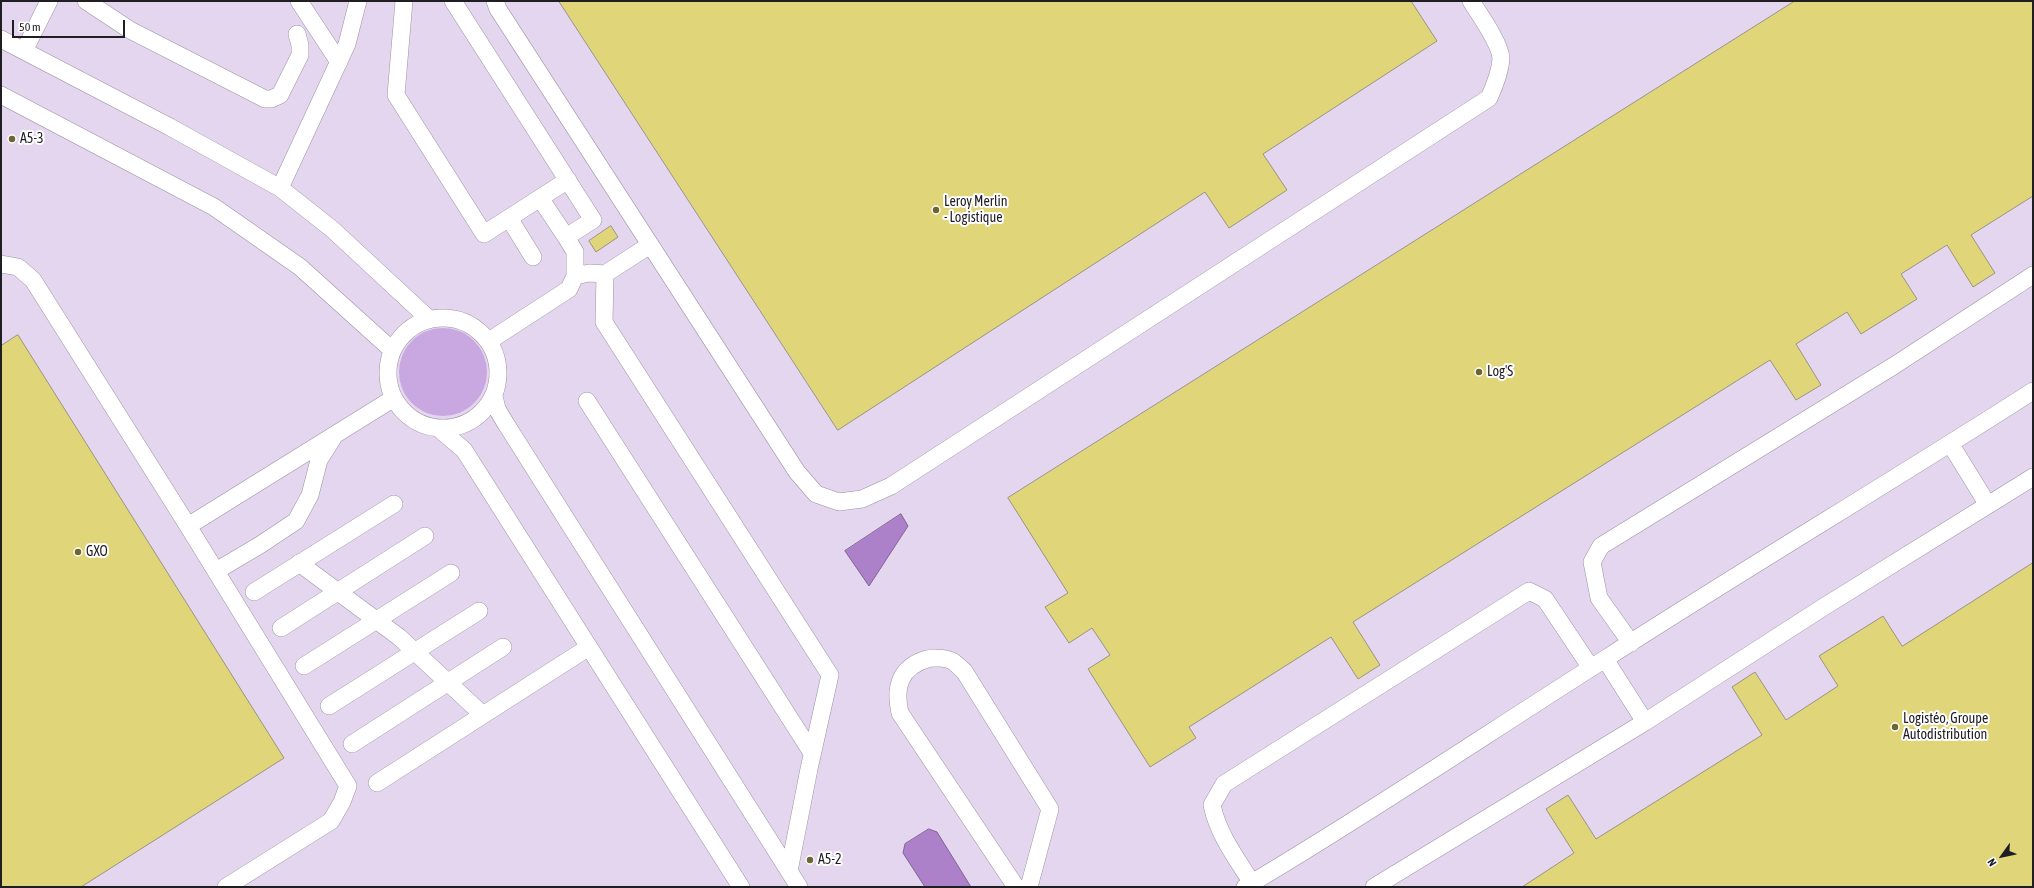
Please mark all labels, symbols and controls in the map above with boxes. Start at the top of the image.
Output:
scale bar [14,12,127,38]
text: 50 m [19,20,41,34]
place label: A5-3 [20,131,44,147]
marker: A5-3 [7,134,17,144]
place label: Leroy Merlin - Logistique [944,194,1008,226]
marker: Leroy Merlin - Logistique [931,205,941,215]
place label: Log'S [1487,364,1513,380]
marker: Log'S [1474,367,1484,377]
place label: GXO [86,544,108,560]
marker: GXO [73,547,83,557]
place label: Logistéo, Groupe Autodistribution [1903,711,1988,744]
marker: Logistéo, Groupe Autodistribution [1890,722,1900,732]
north arrow [1982,836,2022,876]
place label: A5-2 [818,852,842,868]
marker: A5-2 [805,855,815,865]
text: N [1985,857,1999,869]

